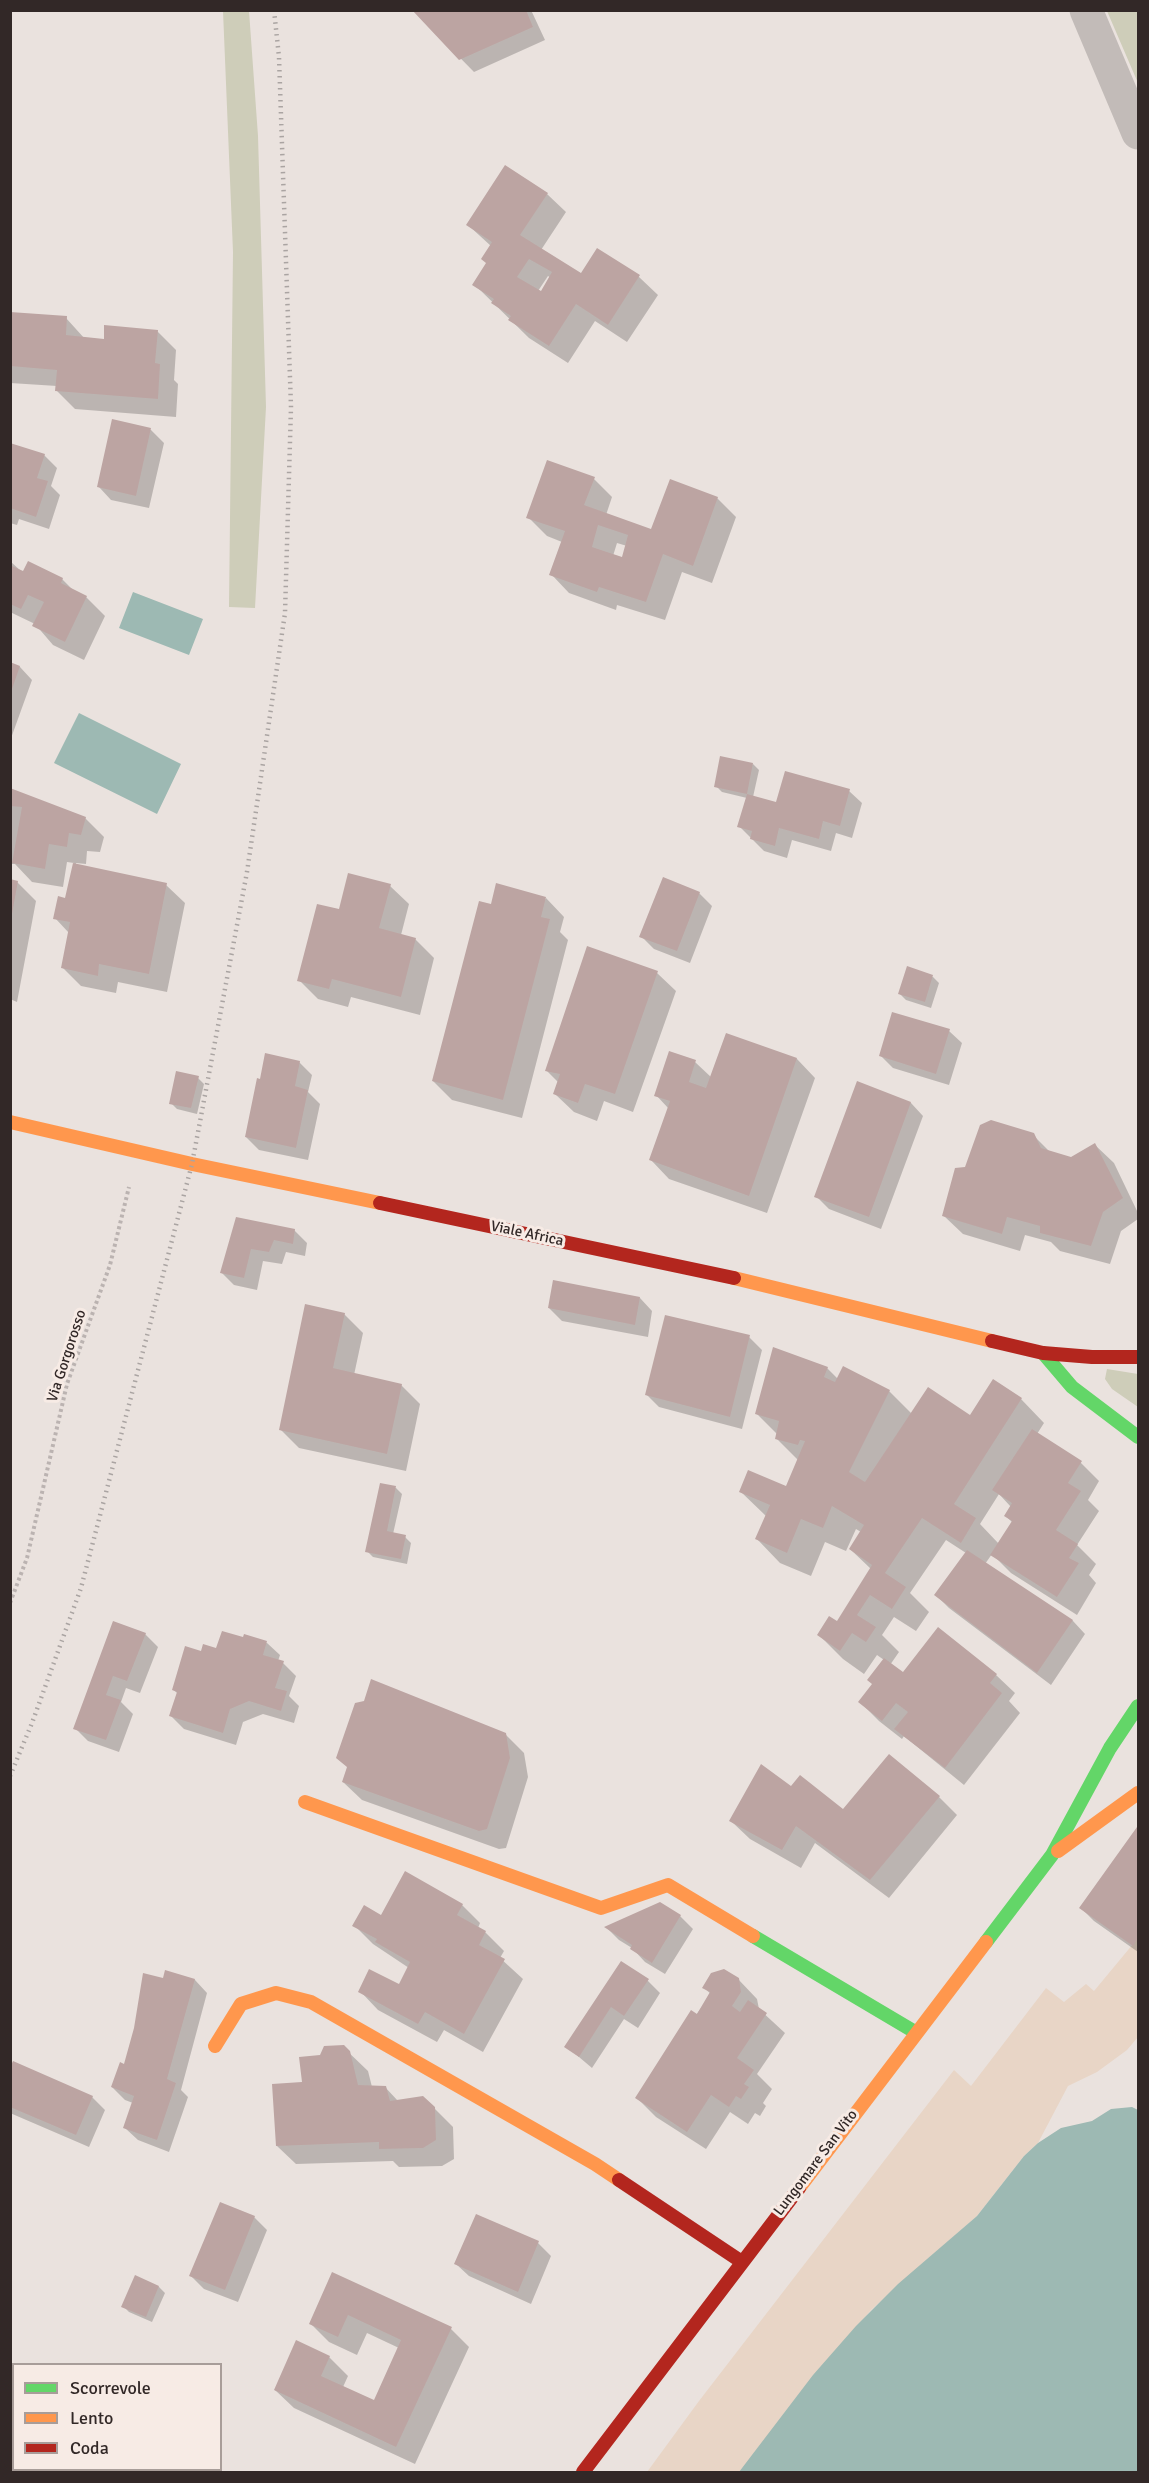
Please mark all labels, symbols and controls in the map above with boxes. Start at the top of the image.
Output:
street label: Viale Africa [489,1217,565,1251]
street label: Via Gorgorosso [44,1308,90,1404]
street label: Lungomare San Vito [770,2106,862,2220]
legend [12,2363,222,2471]
text: Scorrevole [70,2377,151,2399]
text: Lento [70,2407,113,2429]
text: Coda [70,2437,109,2459]

